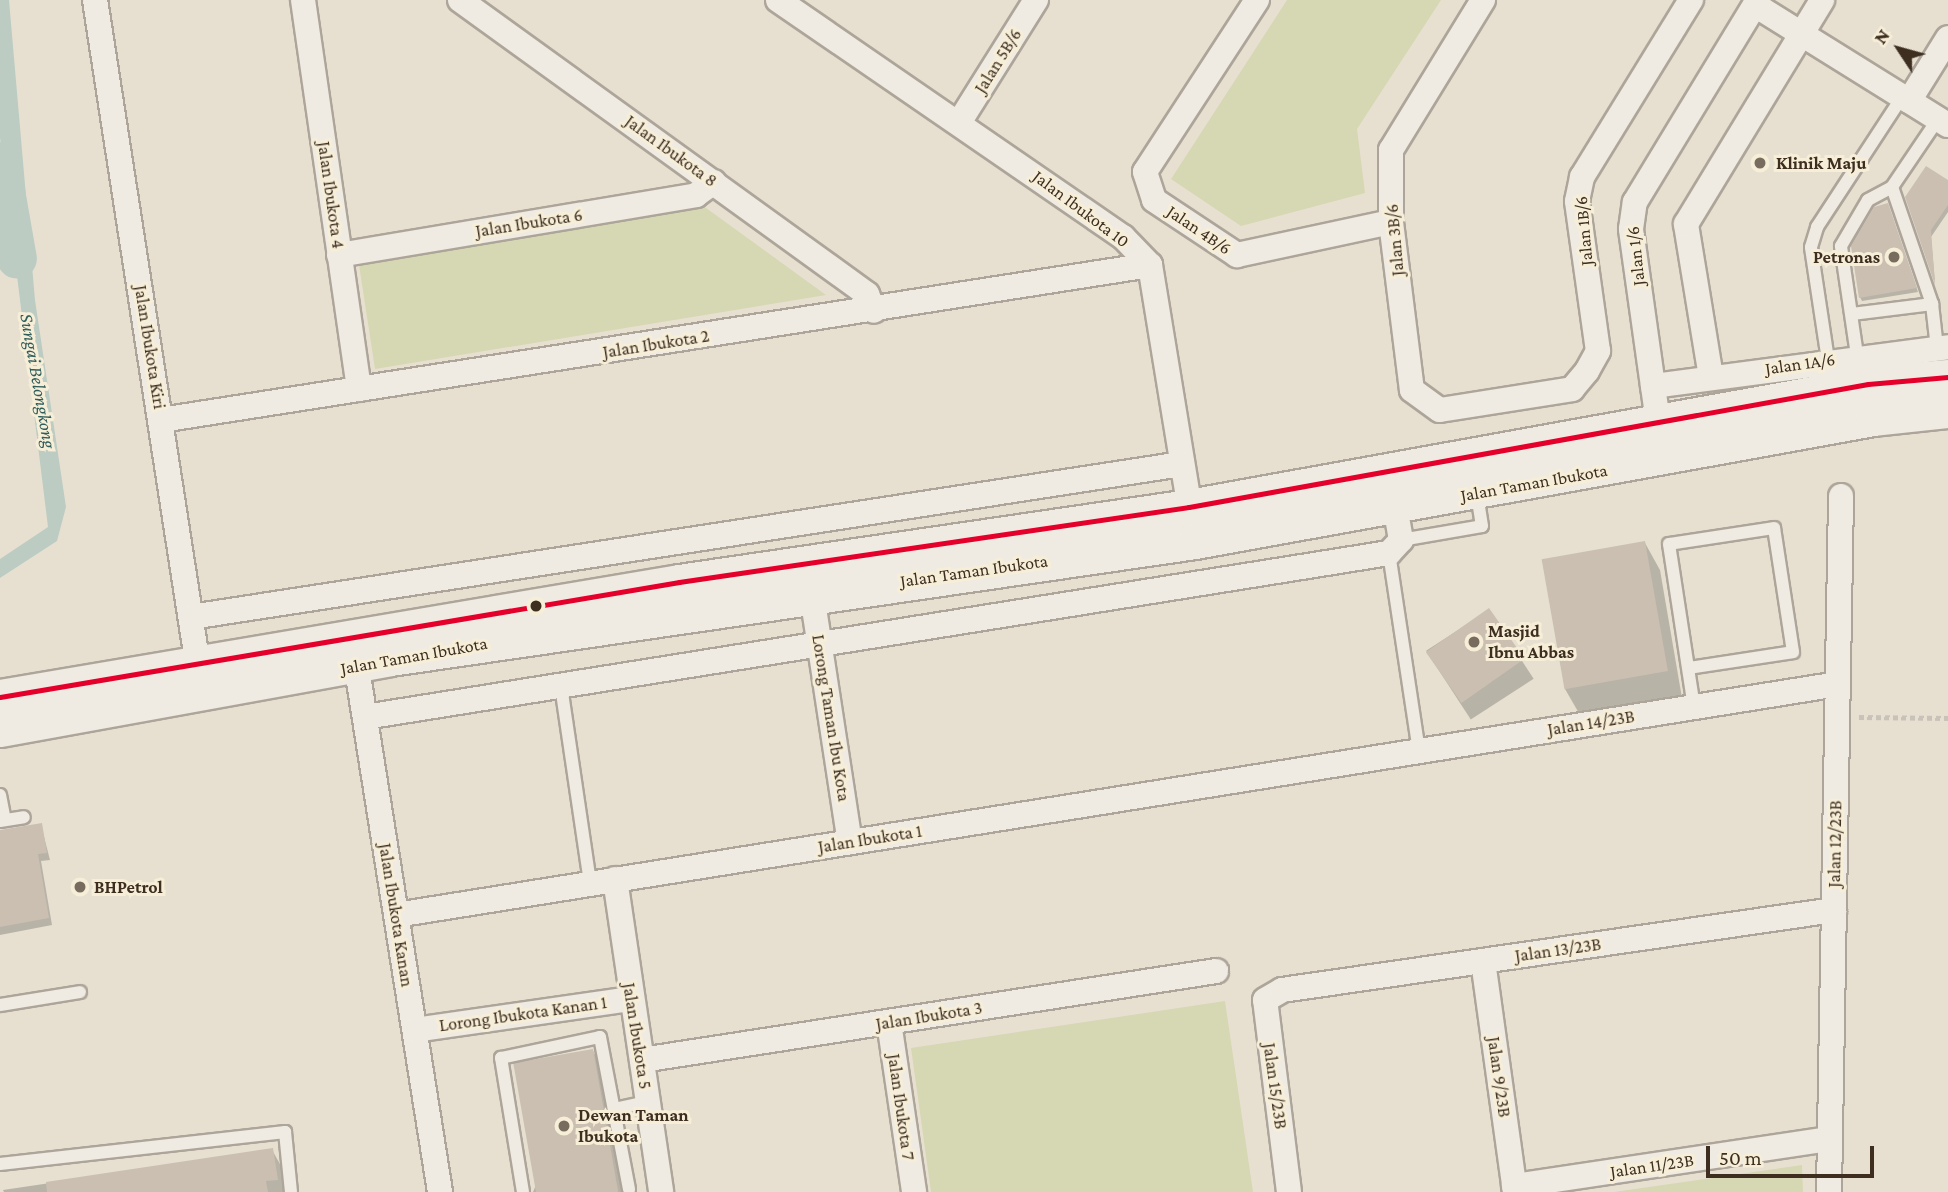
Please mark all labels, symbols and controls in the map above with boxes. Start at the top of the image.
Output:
north arrow [1864,14,1934,84]
street label: Jalan 5B/6 [970,25,1026,97]
text: N [1869,25,1894,48]
street label: Jalan Ibukota 8 [621,110,721,192]
street label: Jalan Ibukota 4 [313,140,349,250]
place label: Klinik Maju [1776,152,1866,174]
marker: Klinik Maju [1750,153,1770,173]
street label: Jalan Ibukota 10 [1029,166,1133,252]
street label: Jalan 1B/6 [1570,195,1598,267]
street label: Jalan 4B/6 [1163,201,1235,259]
street label: Jalan 3B/6 [1381,203,1409,277]
street label: Jalan Ibukota 6 [474,204,584,242]
street label: Jalan 1/6 [1622,225,1650,287]
place label: Petronas [1813,246,1880,268]
marker: Petronas [1886,249,1902,265]
street label: Jalan Ibukota Kiri [130,284,170,410]
water label: Sungai Belongkong [15,312,61,450]
street label: Jalan Ibukota 2 [601,325,711,363]
street label: Jalan 1A/6 [1764,348,1836,380]
street label: Jalan Taman Ibukota [1459,459,1609,507]
street label: Jalan Taman Ibukota [899,550,1049,592]
unlabelled marker [529,599,543,613]
place label: Masjid Ibnu Abbas [1488,621,1574,664]
street label: Jalan Taman Ibukota [339,632,489,680]
street label: Lorong Taman Ibu Kota [807,633,855,803]
marker: Masjid Ibnu Abbas [1466,634,1482,650]
street label: Jalan 14/23B [1546,705,1636,741]
street label: Jalan 12/23B [1823,800,1847,888]
street label: Jalan Ibukota 1 [816,820,924,858]
street label: Jalan Ibukota Kanan [374,842,418,988]
place label: BHPetrol [94,876,163,898]
marker: BHPetrol [72,879,88,895]
street label: Jalan 13/23B [1513,933,1603,967]
street label: Jalan Ibukota 5 [618,981,656,1091]
street label: Lorong Ibukota Kanan 1 [438,992,608,1036]
street label: Jalan Ibukota 3 [874,997,984,1035]
street label: Jalan 9/23B [1483,1035,1515,1119]
street label: Jalan 15/23B [1258,1042,1292,1130]
street label: Jalan Ibukota 7 [883,1052,919,1162]
place label: Dewan Taman Ibukota [578,1105,689,1148]
marker: Dewan Taman Ibukota [556,1118,572,1134]
scale bar [1710,1132,1878,1176]
text: 50 m [1719,1146,1762,1170]
street label: Jalan 11/23B [1609,1149,1695,1183]

